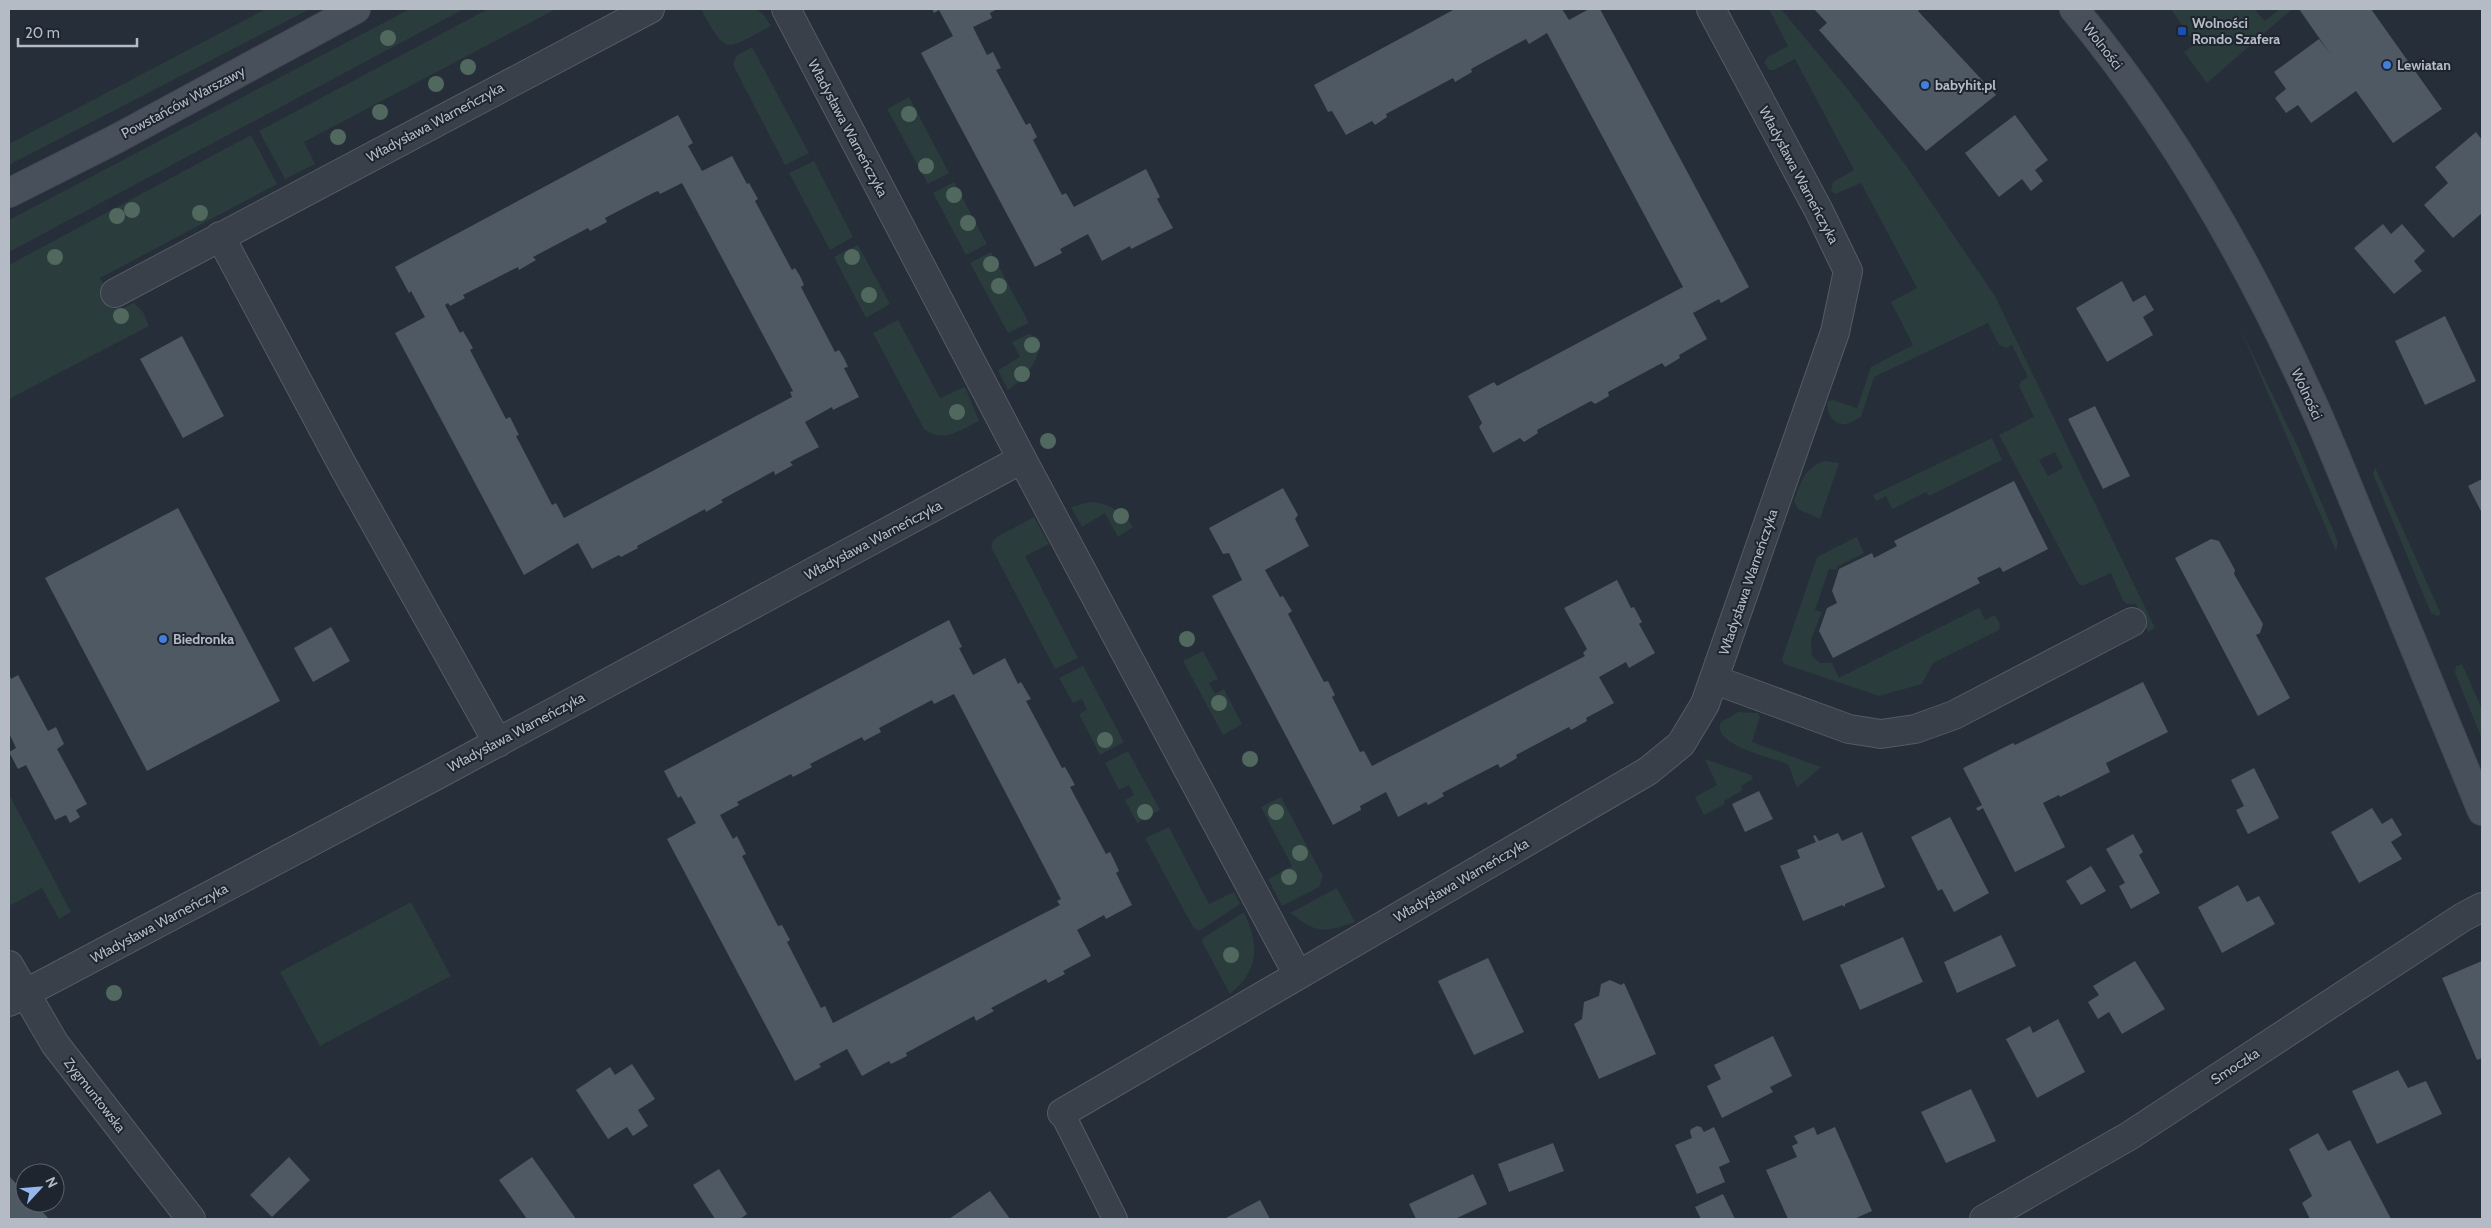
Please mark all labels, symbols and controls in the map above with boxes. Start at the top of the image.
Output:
place label: Wolności Rondo Szafera [2192,14,2280,48]
scale bar [18,15,136,47]
street label: Wolności [2079,19,2127,73]
text: 20 m [25,24,60,42]
marker: Wolności Rondo Szafera [2176,25,2188,37]
street label: Władysława Warneńczyka [804,56,892,200]
place label: Lewiatan [2397,56,2451,74]
marker: Lewiatan [2381,59,2393,71]
street label: Powstańców Warszawy [118,62,248,142]
place label: babyhit.pl [1935,76,1996,94]
street label: Władysława Warneńczyka [363,78,507,166]
marker: babyhit.pl [1919,79,1931,91]
street label: Władysława Warneńczyka [1755,103,1843,247]
street label: Wolności [2287,366,2327,422]
street label: Władysława Warneńczyka [801,496,945,584]
street label: Władysława Warneńczyka [1715,506,1782,657]
place label: Biedronka [173,630,234,648]
marker: Biedronka [157,633,169,645]
street label: Władysława Warneńczyka [444,688,588,776]
street label: Władysława Warneńczyka [1390,834,1532,926]
street label: Władysława Warneńczyka [87,879,231,967]
street label: Smoczka [2207,1044,2263,1088]
street label: Zygmuntowska [60,1054,130,1136]
north arrow [15,1163,65,1213]
text: N [41,1174,62,1191]

